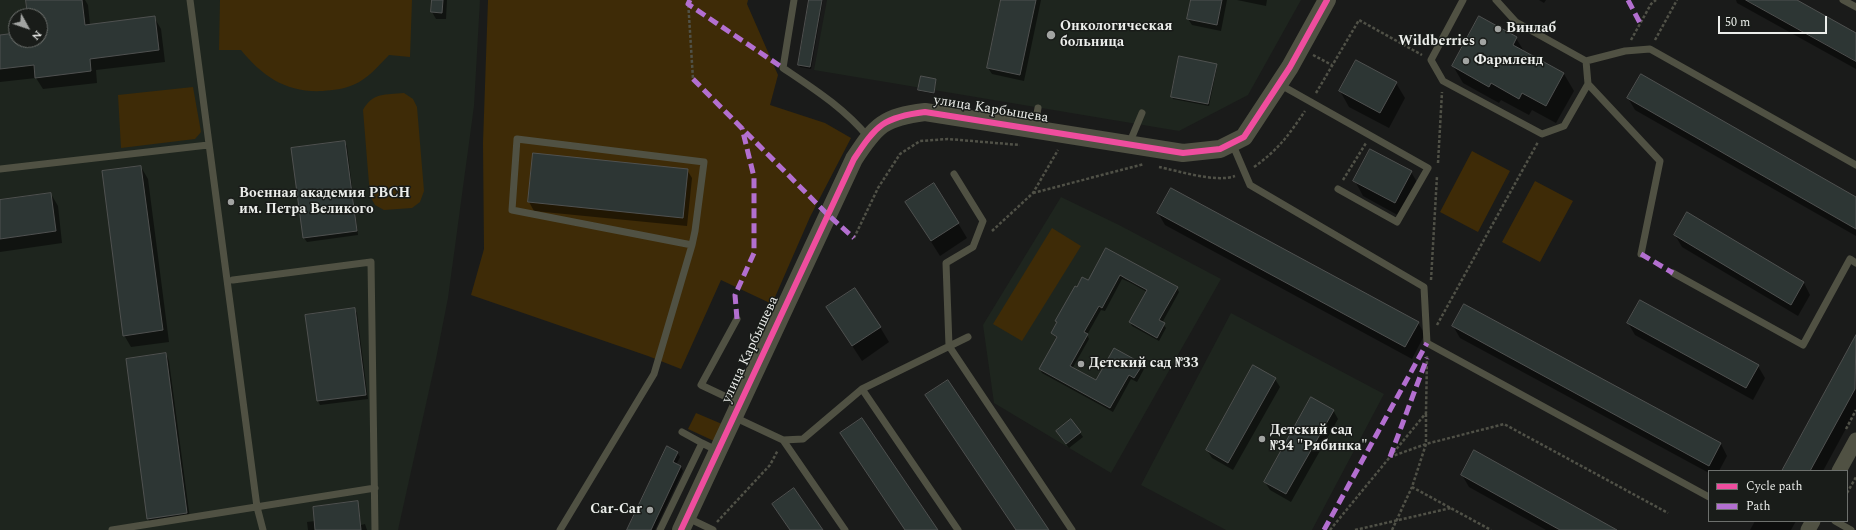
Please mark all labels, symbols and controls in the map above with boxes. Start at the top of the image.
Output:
north arrow [8,8,48,48]
scale bar [1720,8,1829,34]
text: 50 m [1725,13,1750,32]
place label: Онкологическая больница [1060,19,1172,52]
place label: Винлаб [1506,21,1556,37]
marker: Винлаб [1493,24,1503,34]
text: N [27,26,46,44]
marker: Онкологическая больница [1045,29,1057,41]
place label: Wildberries [1398,34,1475,50]
marker: Wildberries [1478,37,1488,47]
place label: Фармленд [1474,53,1543,69]
marker: Фармленд [1461,56,1471,66]
street label: улица Карбышева [932,93,1050,127]
place label: Военная академия РВСН им. Петра Великого [239,186,410,218]
marker: Военная академия РВСН им. Петра Великого [226,197,236,207]
street label: улица Карбышева [719,294,783,406]
place label: Детский сад №33 [1089,356,1198,372]
marker: Детский сад №33 [1076,359,1086,369]
place label: Детский сад №34 "Рябинка" [1270,423,1367,456]
marker: Детский сад №34 "Рябинка" [1257,434,1267,444]
legend [1708,470,1848,522]
text: Cycle path [1746,477,1803,496]
text: Path [1746,497,1771,516]
place label: Car-Car [590,502,642,518]
marker: Car-Car [645,505,655,515]

